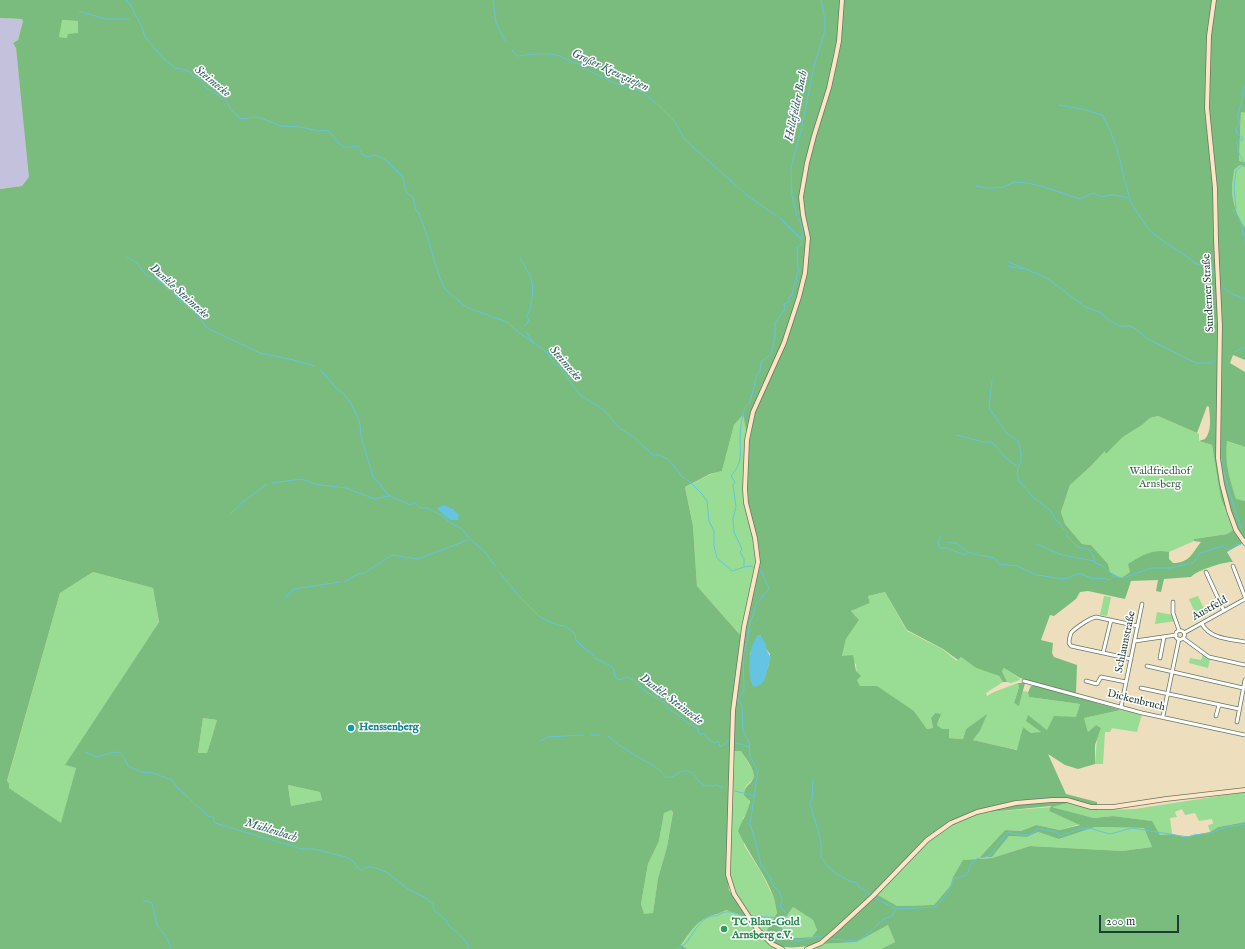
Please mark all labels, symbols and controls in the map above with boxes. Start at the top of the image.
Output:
water label: Großer Kreuzsiepen [569,47,651,95]
water label: Steimecke [191,63,233,101]
water label: Hellefelder Bach [782,69,812,143]
street label: Sunderner Straße [1200,253,1218,333]
water label: Dunkle Steimecke [146,261,212,323]
water label: Steimecke [546,343,584,385]
park label: Waldfriedhof Arnsberg [1130,465,1190,491]
street label: Austfeld [1190,594,1230,624]
street label: Schlaunstraße [1113,610,1139,674]
water label: Dunkle Steimecke [636,671,706,729]
street label: Dickenbruch [1106,687,1166,715]
place label: Henssenberg [359,721,419,735]
marker: Henssenberg [346,723,356,733]
water label: Mühlenbach [243,816,299,846]
scale bar [1101,907,1181,933]
text: 200 m [1106,914,1135,929]
place label: TC Blau-Gold Arnsberg e.V. [732,916,800,942]
marker: TC Blau-Gold Arnsberg e.V. [719,924,729,934]

